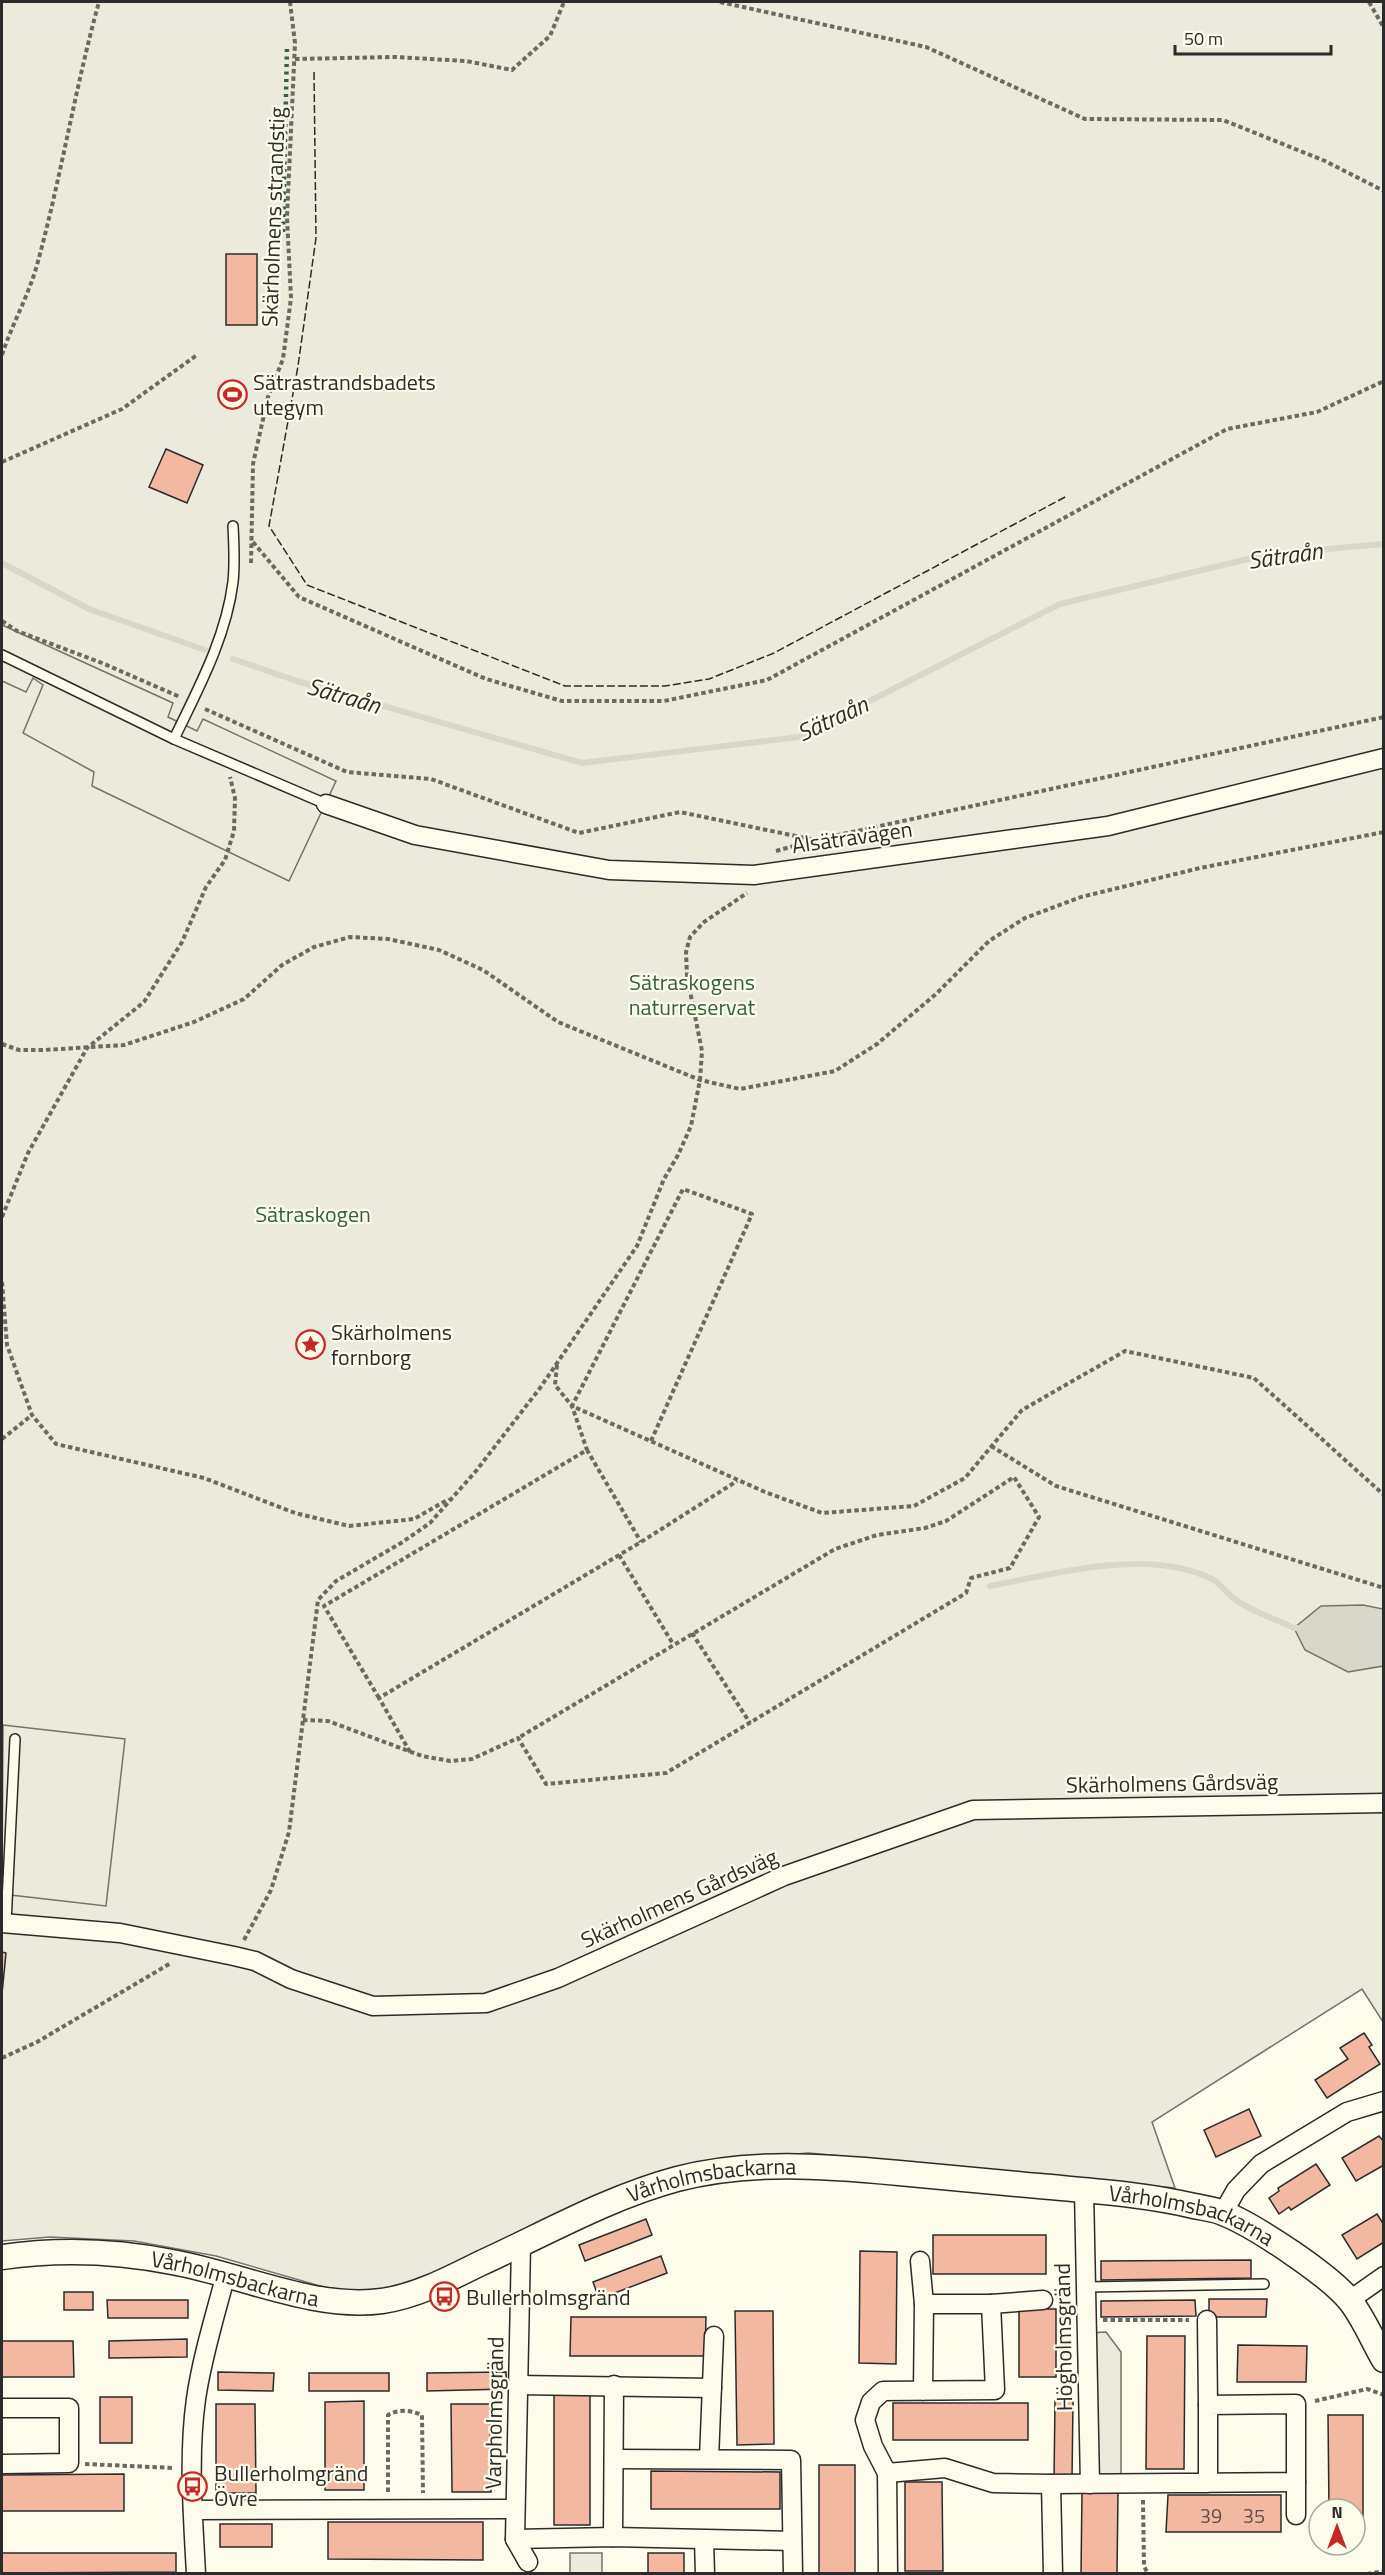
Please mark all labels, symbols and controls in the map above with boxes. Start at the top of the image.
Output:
scale bar [1175,18,1331,56]
text: 50 m [1184,25,1223,52]
street label: Skärholmens strandstig [252,106,294,328]
place label: Sätrastrandsbadets utegym [253,365,436,424]
sports icon: Sätrastrandsbadets utegym [216,379,248,411]
water label: Sätraån [1245,532,1326,578]
water label: Sätraån [303,667,386,723]
water label: Sätraån [790,685,874,750]
street label: Alsätravägen [790,812,914,862]
park label: Sätraskogens naturreservat [629,965,756,1024]
park label: Sätraskogen [255,1197,371,1231]
place label: Skärholmens fornborg [331,1315,452,1374]
place icon: Skärholmens fornborg [294,1329,326,1361]
street label: Skärholmens Gårdsväg [1066,1764,1278,1802]
street label: Skärholmens Gårdsväg [575,1839,783,1957]
street label: Vårholmsbackarna [622,2149,796,2211]
street label: Vårholmsbackarna [1107,2176,1281,2254]
street label: Vårholmsbackarna [149,2242,322,2316]
street label: Högholmsgränd [1045,2263,1081,2411]
place label: Bullerholmsgränd [466,2280,631,2314]
bus stop icon: Bullerholmsgränd [429,2281,461,2313]
street label: Varpholmsgränd [476,2336,512,2490]
place label: Bullerholmgränd Övre [214,2456,368,2515]
bus stop icon: Bullerholmgränd Övre [177,2470,209,2502]
north arrow [1307,2497,1367,2557]
house number: 39 [1200,2500,1222,2531]
house number: 35 [1243,2500,1265,2531]
text: N [1331,2500,1343,2524]

